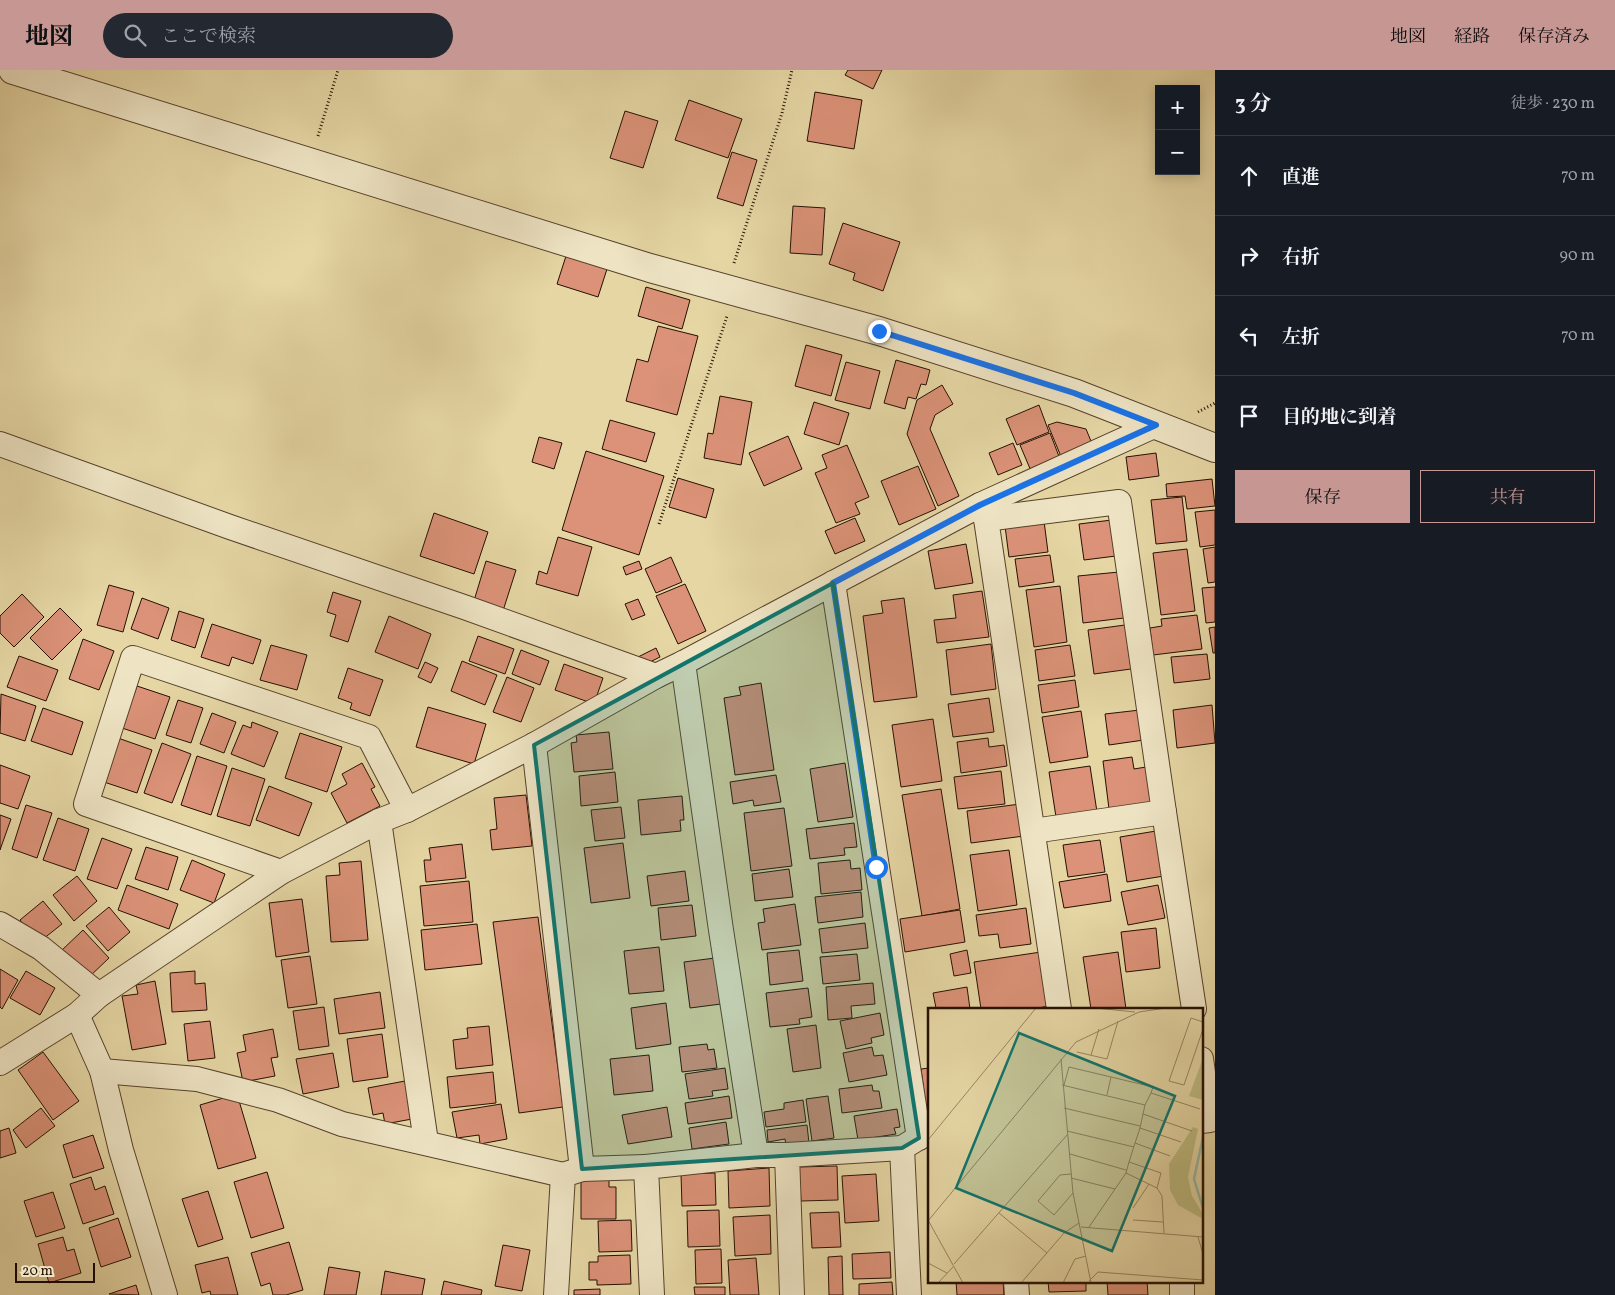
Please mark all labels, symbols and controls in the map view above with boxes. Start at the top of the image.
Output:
search box [103,13,453,58]
text: 地図 [25,21,73,55]
icon: search [121,21,149,49]
text: ここで検索 [161,24,256,50]
text: 地図 [1390,25,1426,50]
text: 経路 [1454,25,1490,50]
text: 保存済み [1518,25,1590,50]
map controls [1155,85,1200,175]
button: + [1155,85,1200,130]
text: 3 分 [1235,90,1271,119]
text: 徒歩 · 230 m [1510,93,1595,115]
button: − [1155,130,1200,175]
icon: ahead [1235,162,1263,190]
text: 直進 [1282,165,1320,191]
text: 70 m [1561,165,1595,187]
icon: right [1235,242,1263,270]
text: 右折 [1282,245,1320,271]
text: 90 m [1559,245,1595,267]
route end [868,320,891,343]
icon: left [1235,322,1263,350]
text: 左折 [1282,325,1320,351]
text: 70 m [1561,325,1595,347]
icon: arrive [1235,402,1263,430]
text: 目的地に到着 [1282,405,1396,431]
button: 保存 [1235,470,1410,523]
button: 共有 [1420,470,1595,523]
route start [865,856,888,879]
inset map [928,1008,1202,1282]
scale bar [15,1260,95,1283]
text: 20 m [22,1262,53,1281]

